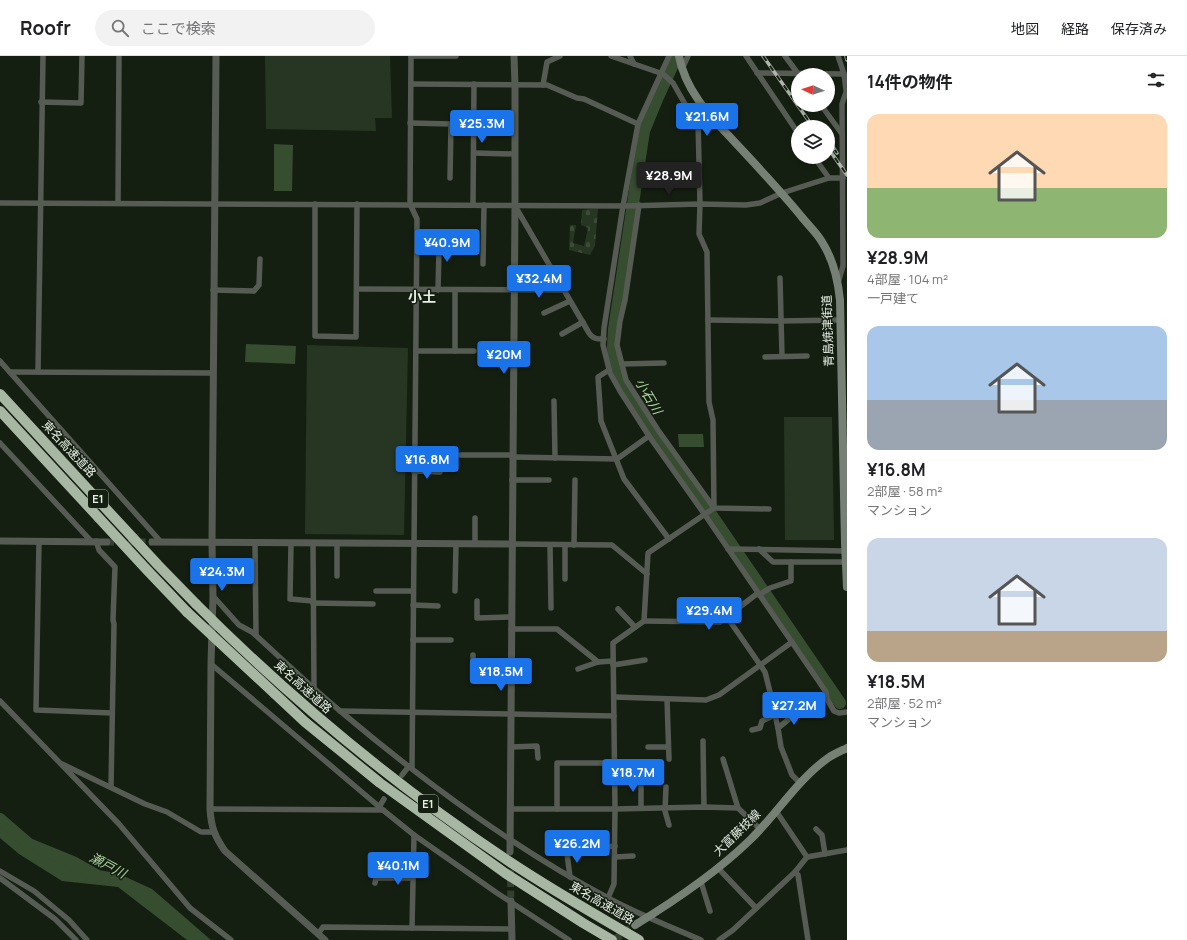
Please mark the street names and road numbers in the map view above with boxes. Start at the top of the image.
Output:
street label: 青島焼津街道 [818,295,837,367]
street label: 東名高速道路 [39,417,100,481]
road number: E1 [88,490,108,508]
street label: 東名高速道路 [271,656,336,717]
road number: E1 [418,795,438,813]
street label: 大富藤枝線 [709,806,764,860]
street label: 東名高速道路 [567,877,638,928]

